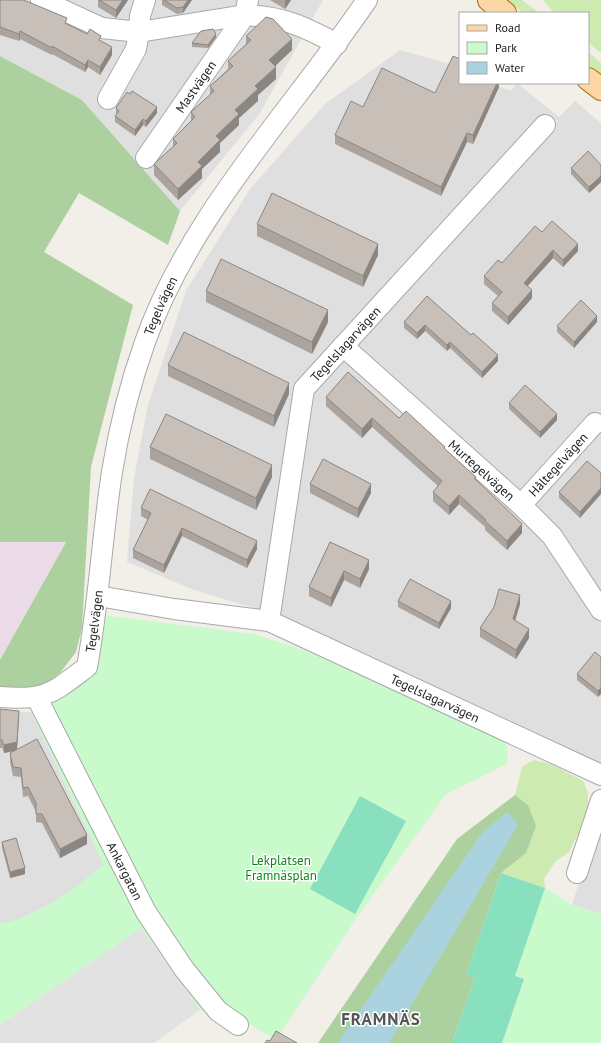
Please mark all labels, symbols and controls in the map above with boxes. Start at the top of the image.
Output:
legend [459,12,589,84]
text: Road [495,20,520,35]
text: Park [495,40,517,55]
street label: Mastvägen [171,57,220,116]
text: Water [495,60,525,75]
street label: Tegelvägen [140,273,181,337]
street label: Tegelslagarvägen [307,302,384,385]
street label: Håltegelvägen [525,429,591,500]
street label: Murtegelvägen [445,436,519,504]
street label: Tegelvägen [81,589,106,654]
street label: Tegelslagarvägen [388,670,482,726]
street label: Ankargatan [103,839,147,903]
park label: Lekplatsen Framnäsplan [245,852,317,884]
district label: FRAMNÄS [341,1008,421,1030]

